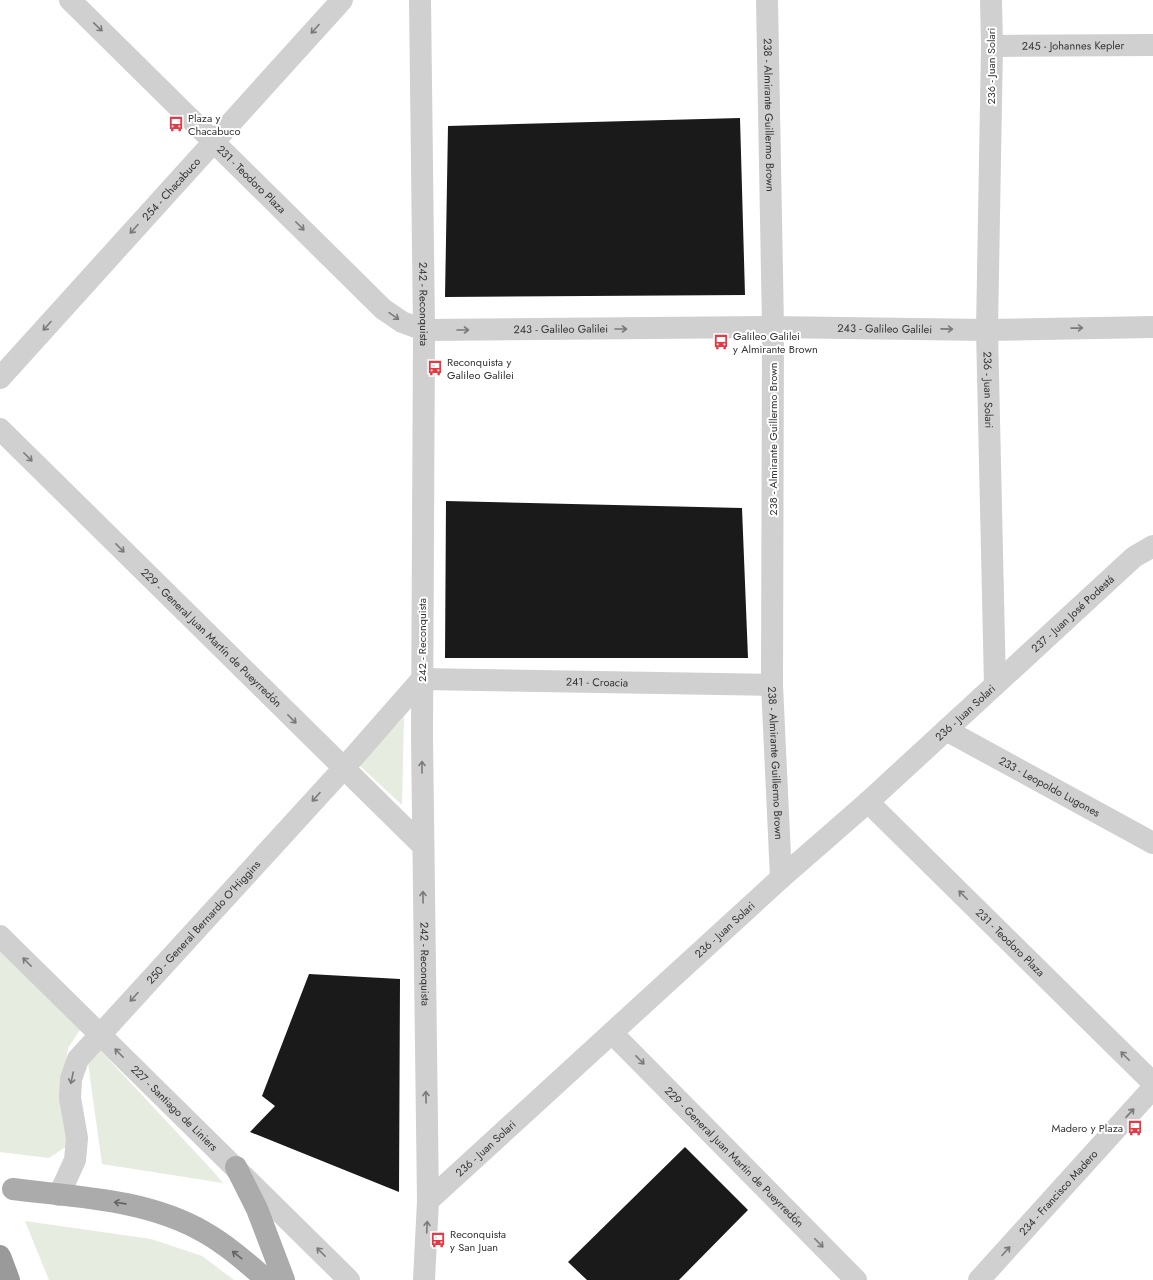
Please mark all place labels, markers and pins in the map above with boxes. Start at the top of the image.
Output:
place label: Plaza y Chacabuco [188,110,240,139]
bus stop icon: Plaza y Chacabuco [167,115,185,133]
place label: Galileo Galilei y Almirante Brown [733,328,818,357]
bus stop icon: Galileo Galilei y Almirante Brown [712,333,730,351]
place label: Reconquista y Galileo Galilei [447,354,514,383]
bus stop icon: Reconquista y Galileo Galilei [426,359,444,377]
bus stop icon: Madero y Plaza [1126,1119,1144,1137]
place label: Madero y Plaza [1052,1120,1123,1136]
place label: Reconquista y San Juan [450,1226,506,1255]
bus stop icon: Reconquista y San Juan [429,1231,447,1249]

